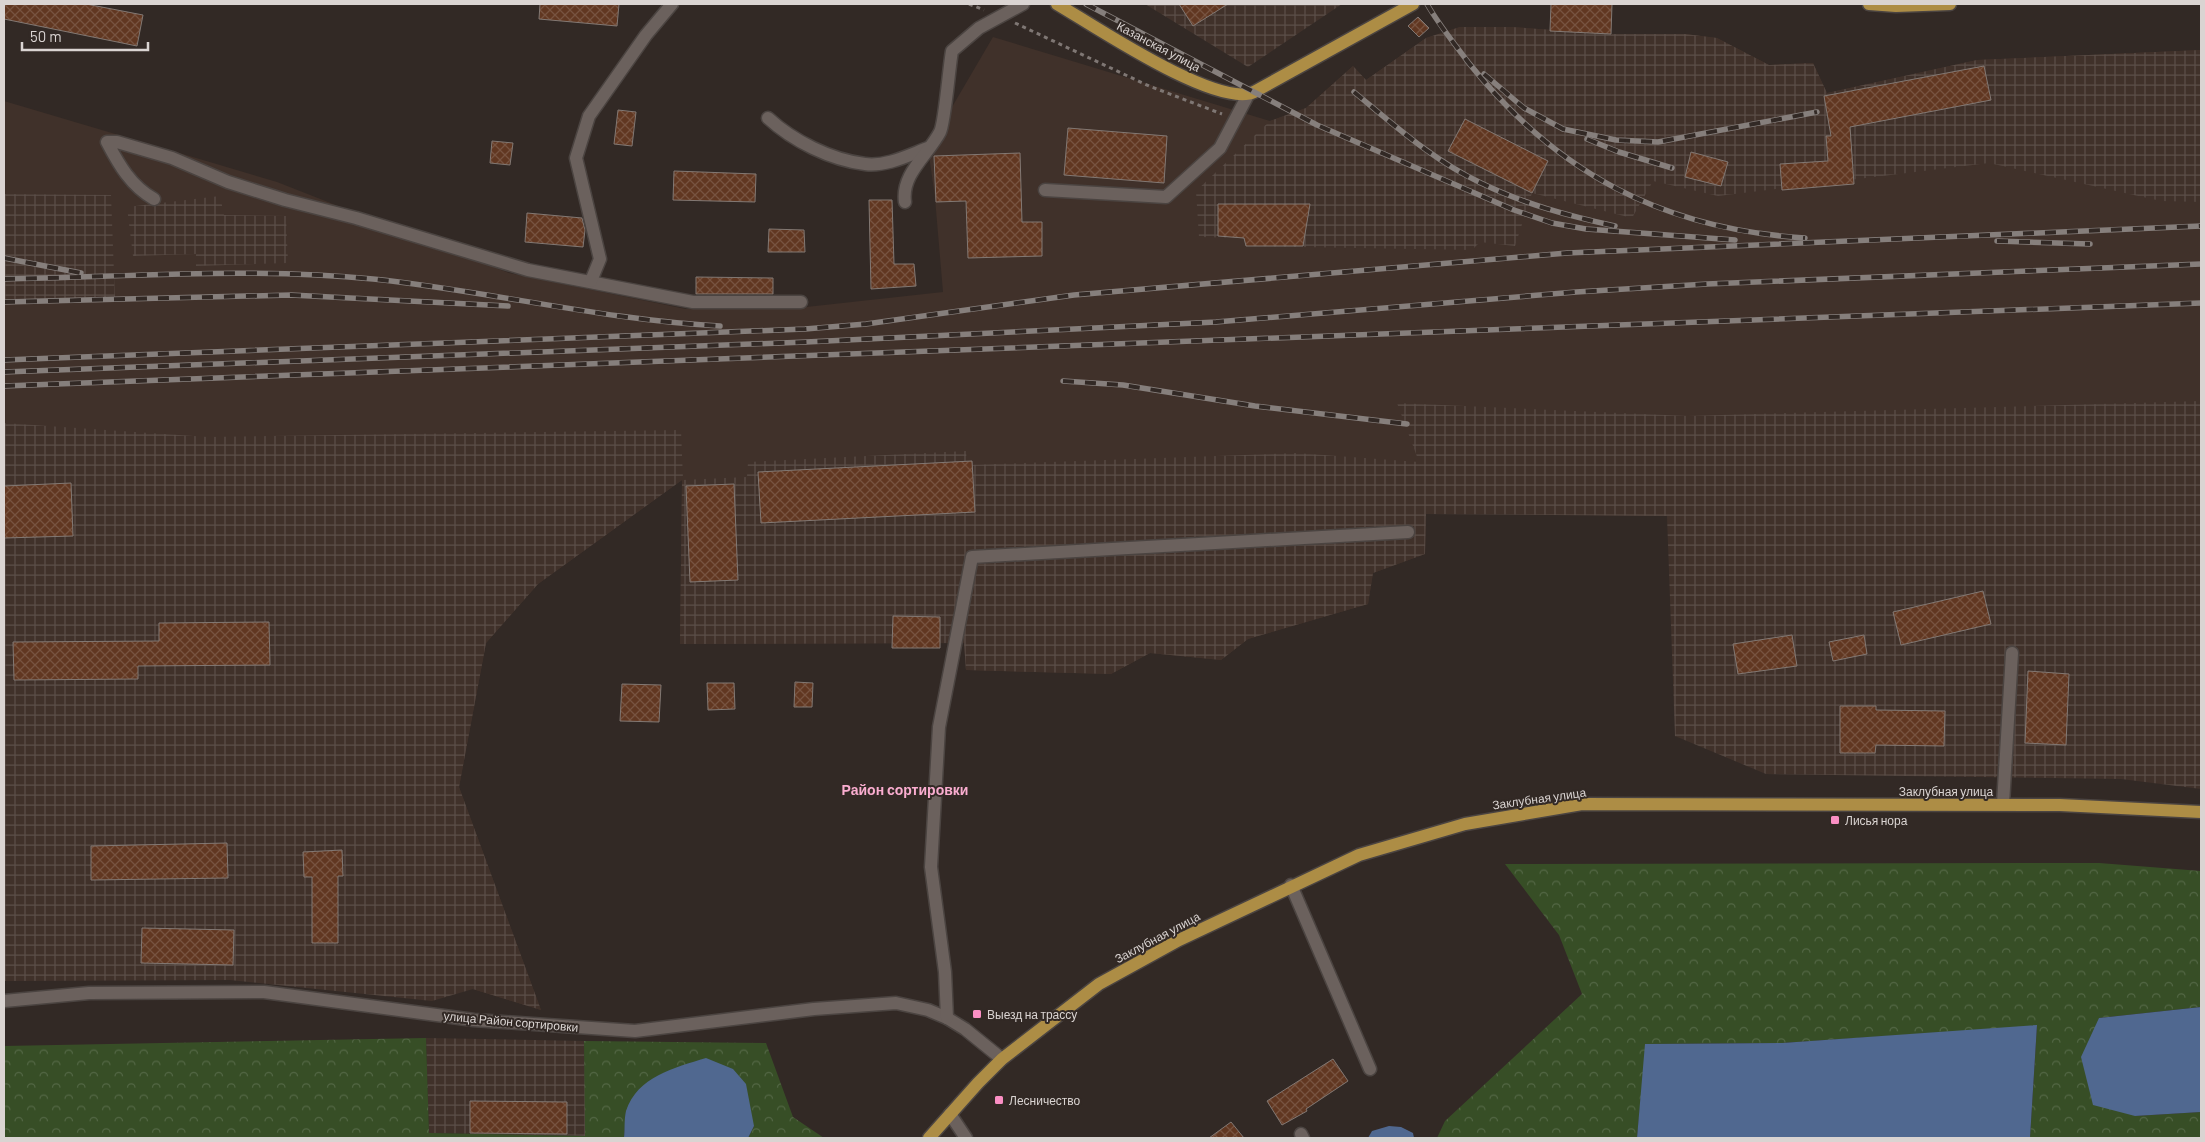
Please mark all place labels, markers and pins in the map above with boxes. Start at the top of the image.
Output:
place label: Лисья нора [1845,813,1908,828]
marker: Лисья нора [1829,814,1841,826]
place label: Выезд на трассу [987,1007,1077,1022]
marker: Выезд на трассу [971,1008,983,1020]
place label: Лесничество [1009,1093,1081,1107]
marker: Лесничество [993,1094,1005,1106]

